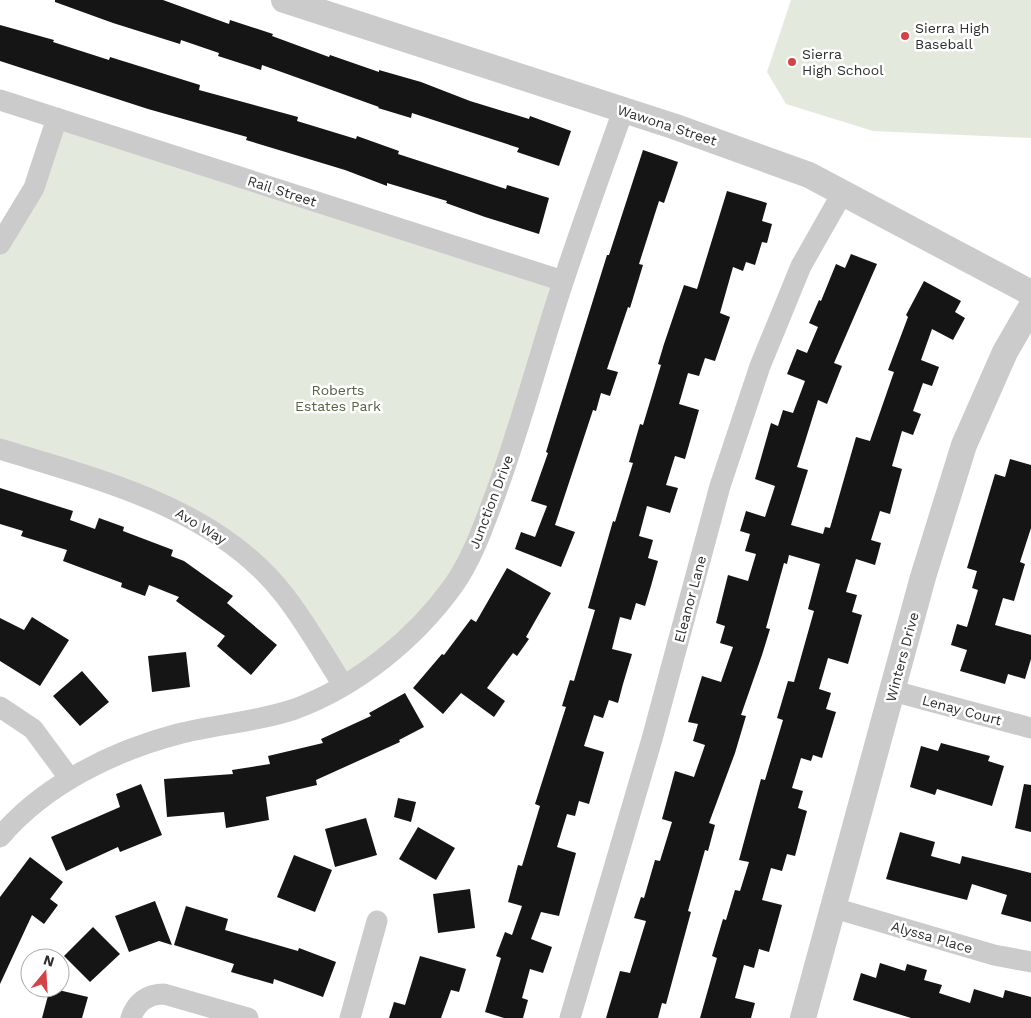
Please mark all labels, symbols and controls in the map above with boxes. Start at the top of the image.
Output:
place label: Sierra High Baseball [915,20,989,52]
marker: Sierra High Baseball [899,30,911,42]
place label: Sierra High School [802,46,884,78]
marker: Sierra High School [786,56,798,68]
street label: Wawona Street [615,101,719,149]
street label: Rail Street [245,172,319,210]
park label: Roberts Estates Park [295,382,381,414]
street label: Junction Drive [466,453,516,551]
street label: Avo Way [173,505,230,548]
street label: Eleanor Lane [671,554,709,644]
street label: Winters Drive [882,610,922,704]
street label: Lenay Court [920,692,1004,728]
street label: Alyssa Place [889,918,975,956]
north arrow [20,948,70,998]
text: N [42,951,56,970]

